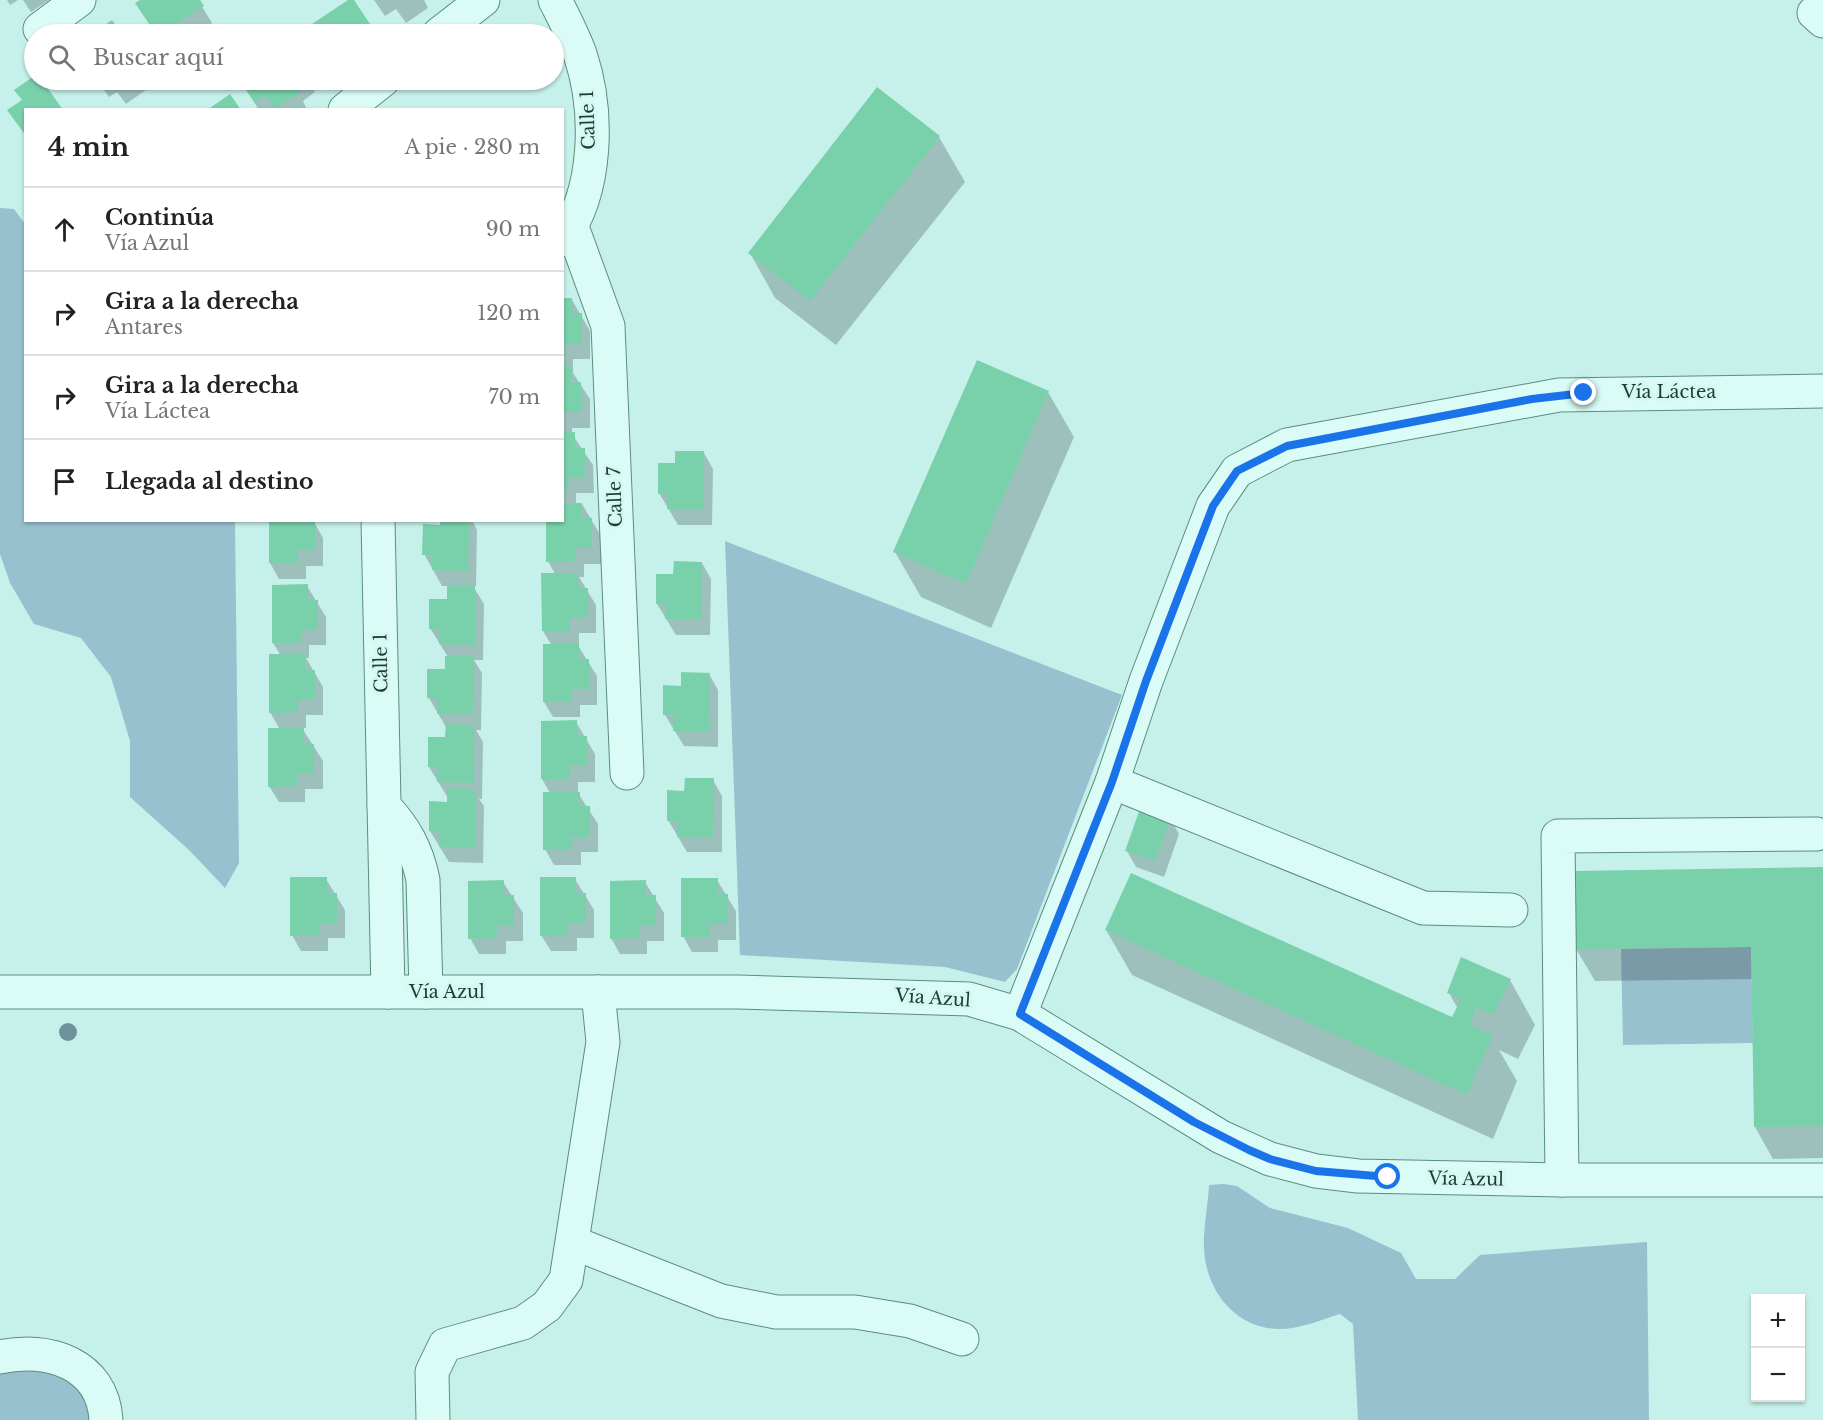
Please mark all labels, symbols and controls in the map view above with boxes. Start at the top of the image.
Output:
search box [24,24,564,90]
icon: search [45,41,78,74]
text: Buscar aquí [93,44,224,71]
street label: Calle 1 [576,90,600,150]
text: 4 min [48,131,129,163]
text: A pie · 280 m [405,135,540,159]
text: Continúa [105,204,214,231]
icon: ahead [48,213,81,246]
text: 90 m [486,217,540,241]
text: Vía Azul [105,231,189,255]
text: Gira a la derecha [105,288,299,315]
icon: right [48,297,81,330]
text: 120 m [477,301,540,325]
text: Antares [105,315,183,339]
text: Gira a la derecha [105,372,299,399]
route end [1570,379,1596,405]
icon: right [48,381,81,414]
street label: Vía Láctea [1621,381,1716,403]
text: 70 m [488,385,540,409]
text: Vía Láctea [105,399,210,423]
icon: arrive [48,465,81,498]
street label: Calle 7 [603,465,627,528]
text: Llegada al destino [105,468,314,495]
street label: Calle 1 [369,633,393,693]
street label: Vía Azul [408,981,485,1003]
street label: Vía Azul [893,984,972,1012]
route start [1374,1163,1400,1189]
street label: Vía Azul [1427,1167,1504,1191]
map controls [1751,1294,1805,1402]
button: + [1751,1294,1805,1348]
button: − [1751,1348,1805,1402]

